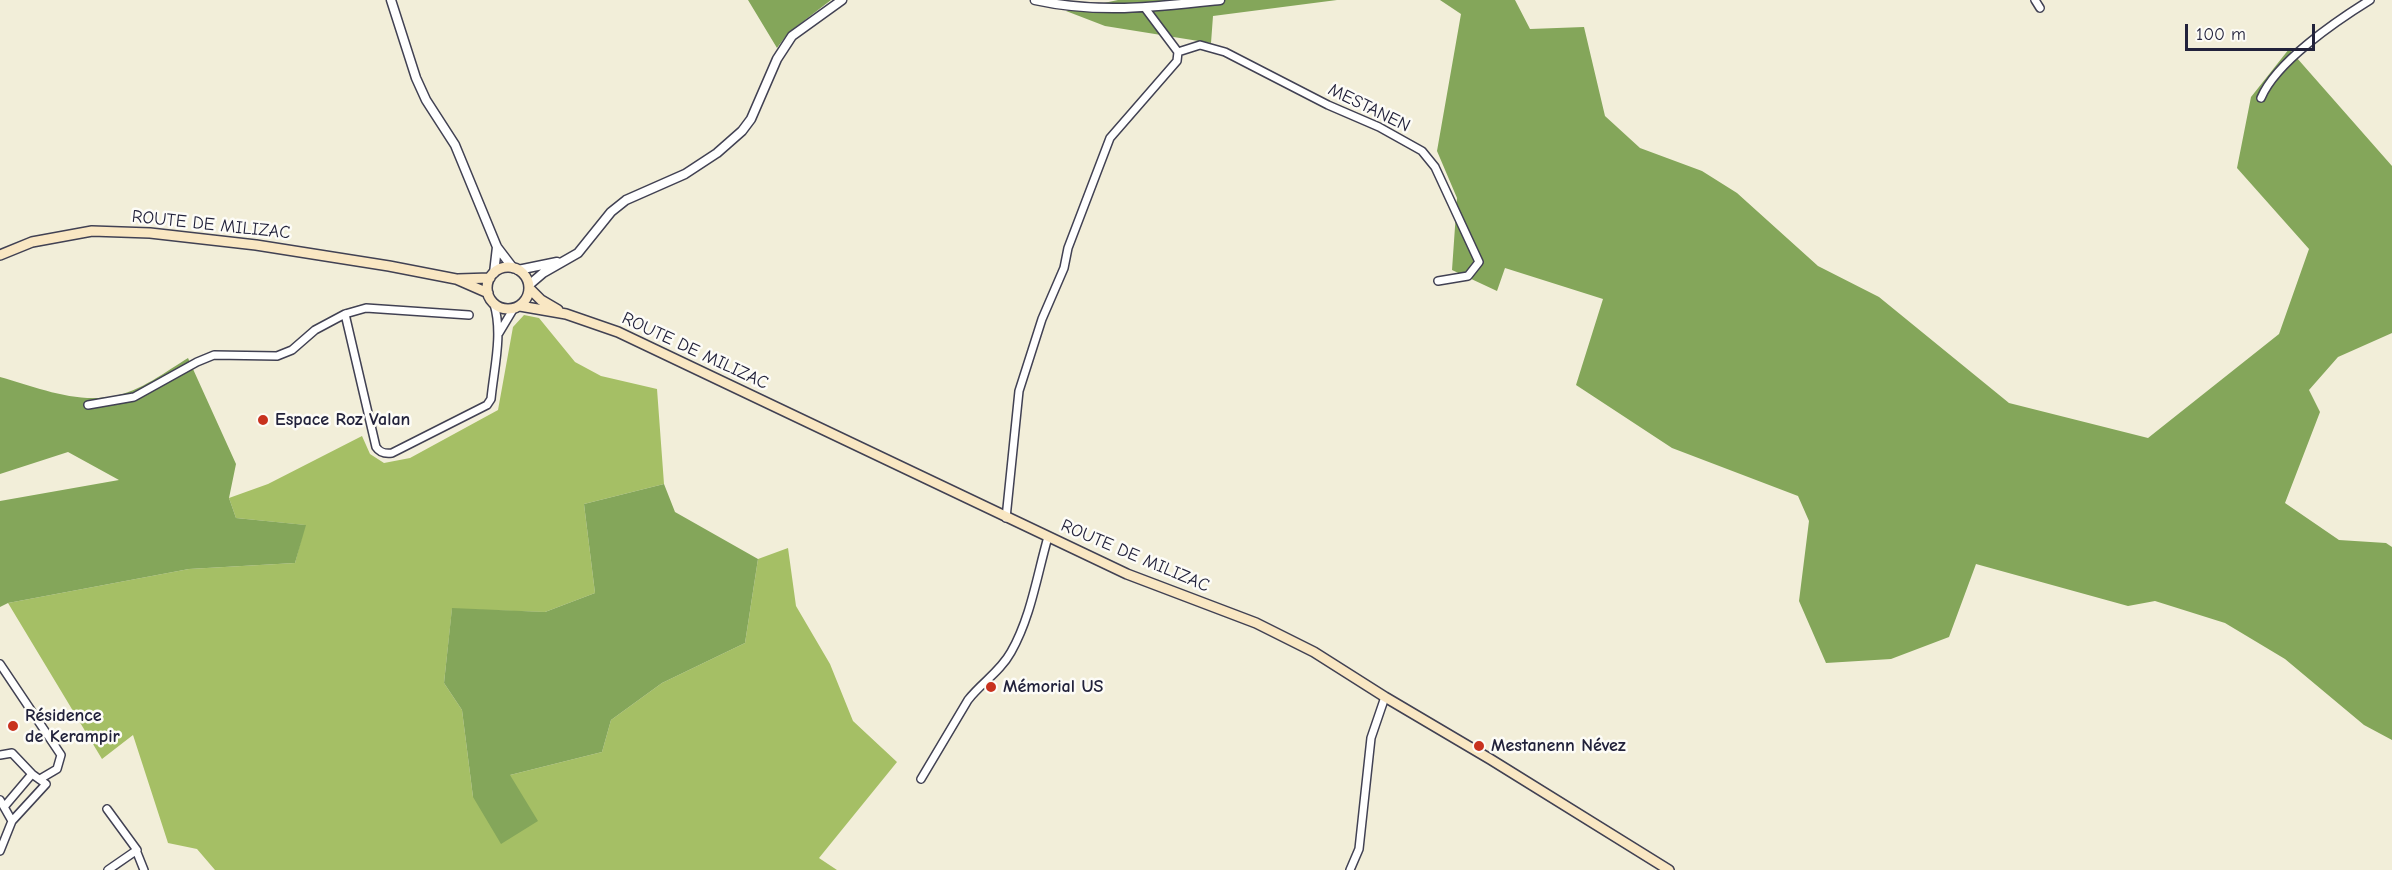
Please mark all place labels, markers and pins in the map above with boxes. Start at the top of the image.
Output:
place label: Espace Roz Valan [275,409,410,431]
marker: Espace Roz Valan [256,413,270,427]
place label: Mémorial US [1003,676,1103,698]
marker: Mémorial US [984,680,998,694]
place label: Résidence de Kerampir [25,705,120,748]
marker: Résidence de Kerampir [6,719,20,733]
place label: Mestanenn Névez [1491,735,1626,757]
marker: Mestanenn Névez [1472,739,1486,753]

